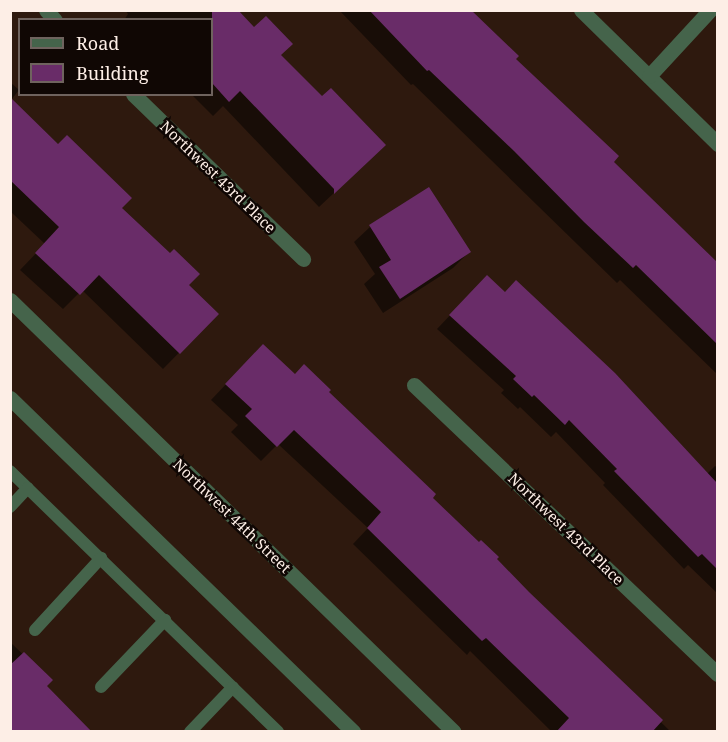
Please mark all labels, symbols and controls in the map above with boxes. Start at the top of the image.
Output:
legend [18,18,213,96]
text: Road [76,31,119,55]
text: Building [76,61,149,85]
street label: Northwest 43rd Place [157,117,279,237]
street label: Northwest 44th Street [170,455,294,577]
street label: Northwest 43rd Place [505,469,627,589]

